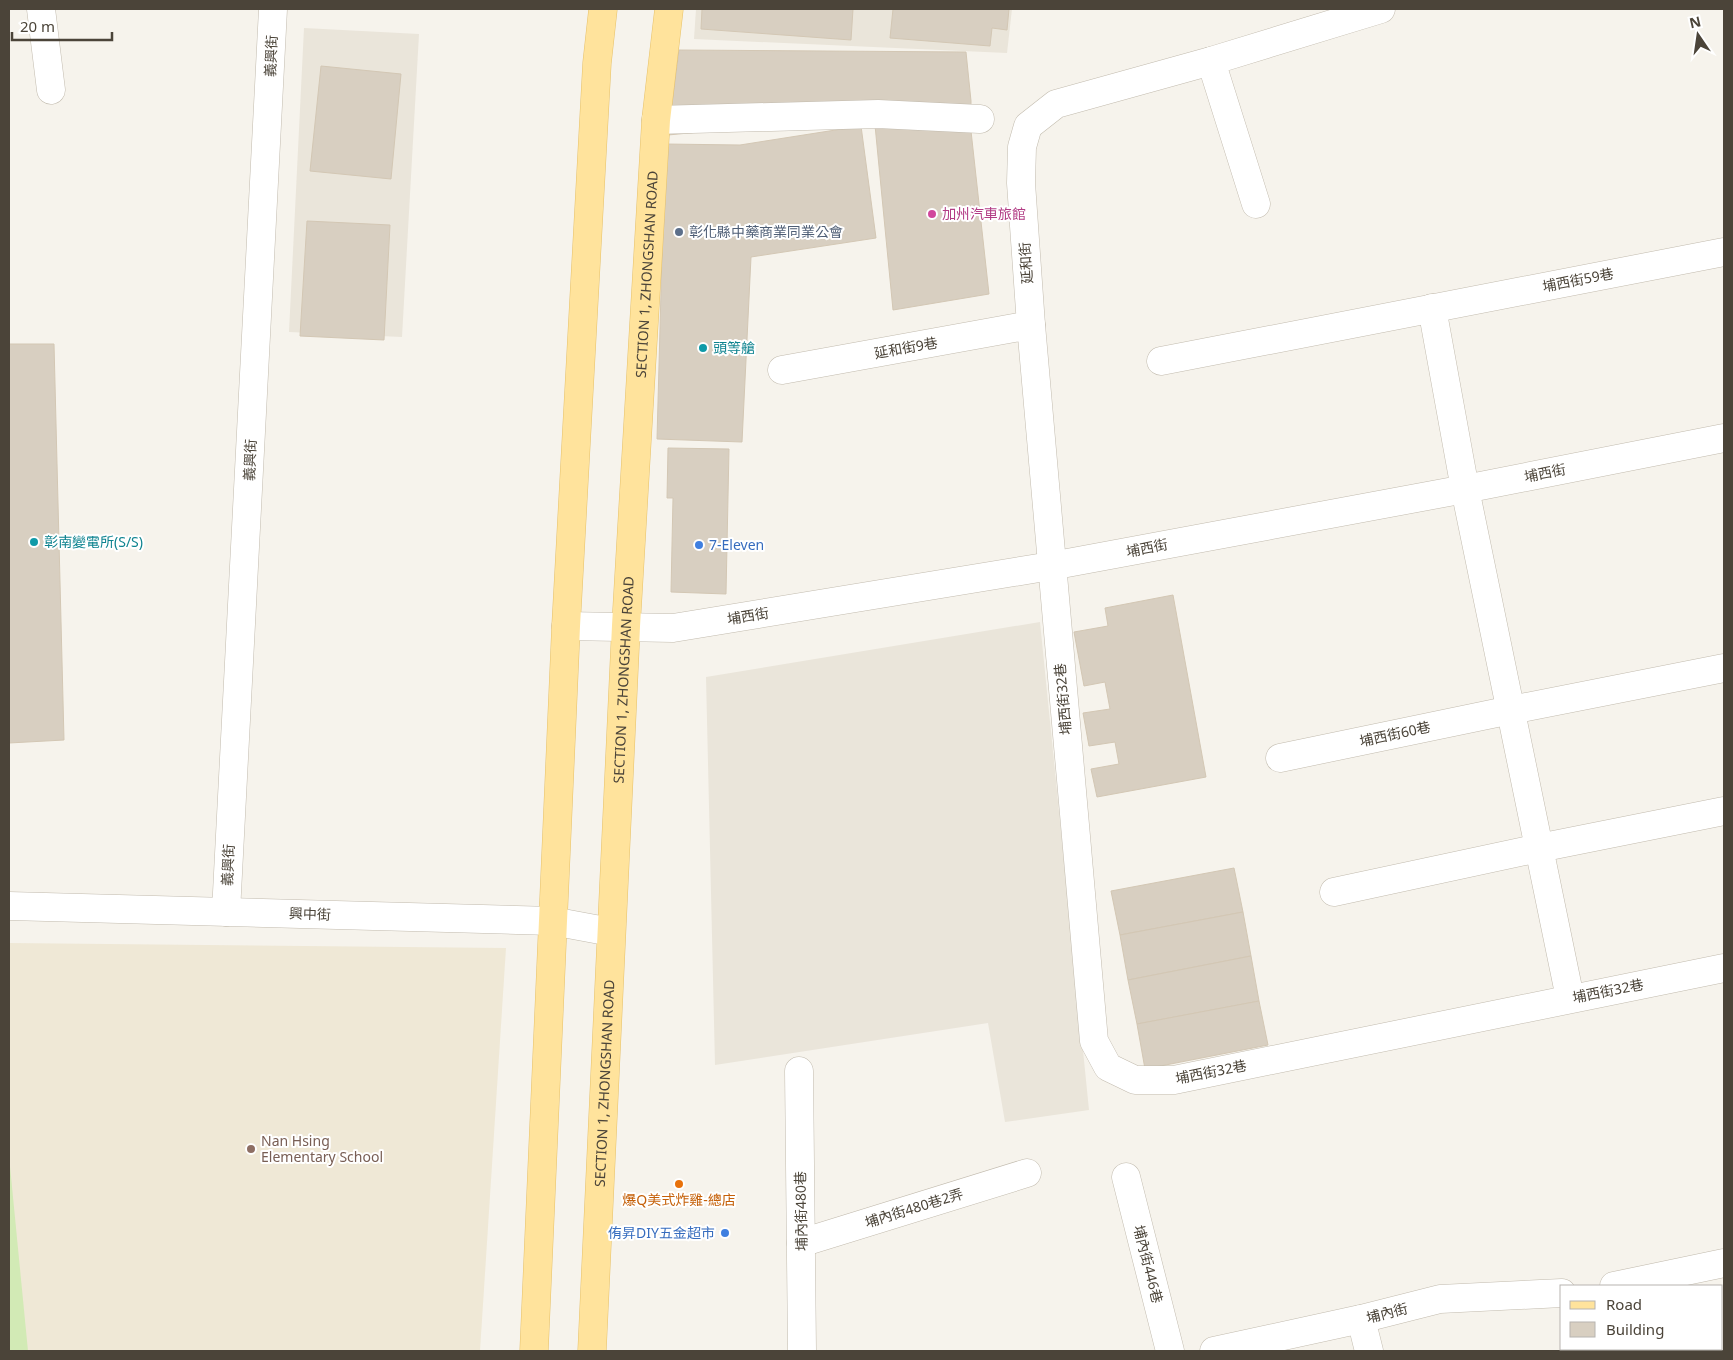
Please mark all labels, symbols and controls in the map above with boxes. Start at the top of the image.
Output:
scale bar [12,10,112,42]
north arrow [1673,10,1723,60]
text: N [1687,11,1703,32]
text: 20 m [20,16,55,36]
street label: 義興街 [260,35,281,77]
street label: SECTION 1, ZHONGSHAN ROAD [631,170,662,379]
place label: 加州汽車旅館 [942,204,1026,223]
marker: 加州汽車旅館 [926,208,938,220]
place label: 彰化縣中藥商業同業公會 [689,222,843,241]
marker: 彰化縣中藥商業同業公會 [673,226,685,238]
street label: 延和街 [1015,241,1036,285]
street label: 埔西街59巷 [1541,263,1615,296]
street label: 延和街9巷 [873,333,939,362]
place label: 頭等艙 [713,338,755,357]
marker: 頭等艙 [697,342,709,354]
street label: 義興街 [239,439,260,481]
street label: 埔西街 [1522,459,1567,486]
place label: 彰南變電所(S/S) [44,532,143,551]
street label: 埔西街 [1124,534,1169,561]
place label: 7-Eleven [709,535,764,554]
marker: 彰南變電所(S/S) [28,536,40,548]
marker: 7-Eleven [693,539,705,551]
street label: SECTION 1, ZHONGSHAN ROAD [609,576,638,784]
street label: 埔西街 [726,603,770,628]
street label: 埔西街32巷 [1050,662,1075,736]
street label: 埔西街60巷 [1358,717,1432,750]
street label: 義興街 [217,844,238,886]
street label: 興中街 [289,903,331,924]
street label: 埔西街32巷 [1571,974,1645,1007]
street label: SECTION 1, ZHONGSHAN ROAD [590,979,618,1187]
street label: 埔西街32巷 [1174,1055,1248,1088]
place label: Nan Hsing Elementary School [261,1131,383,1166]
marker: Nan Hsing Elementary School [245,1143,257,1155]
street label: 埔內街480巷 [790,1171,811,1251]
marker: 爆Q美式炸雞-總店 [673,1178,685,1190]
street label: 埔內街480巷2弄 [862,1184,965,1232]
place label: 爆Q美式炸雞-總店 [622,1190,736,1209]
place label: 侑昇DIY五金超市 [608,1223,715,1242]
street label: 埔內街446巷 [1130,1223,1167,1305]
marker: 侑昇DIY五金超市 [719,1227,731,1239]
legend [1560,1285,1723,1350]
text: Road [1606,1294,1642,1314]
street label: 埔內街 [1364,1298,1410,1327]
text: Building [1606,1319,1664,1339]

